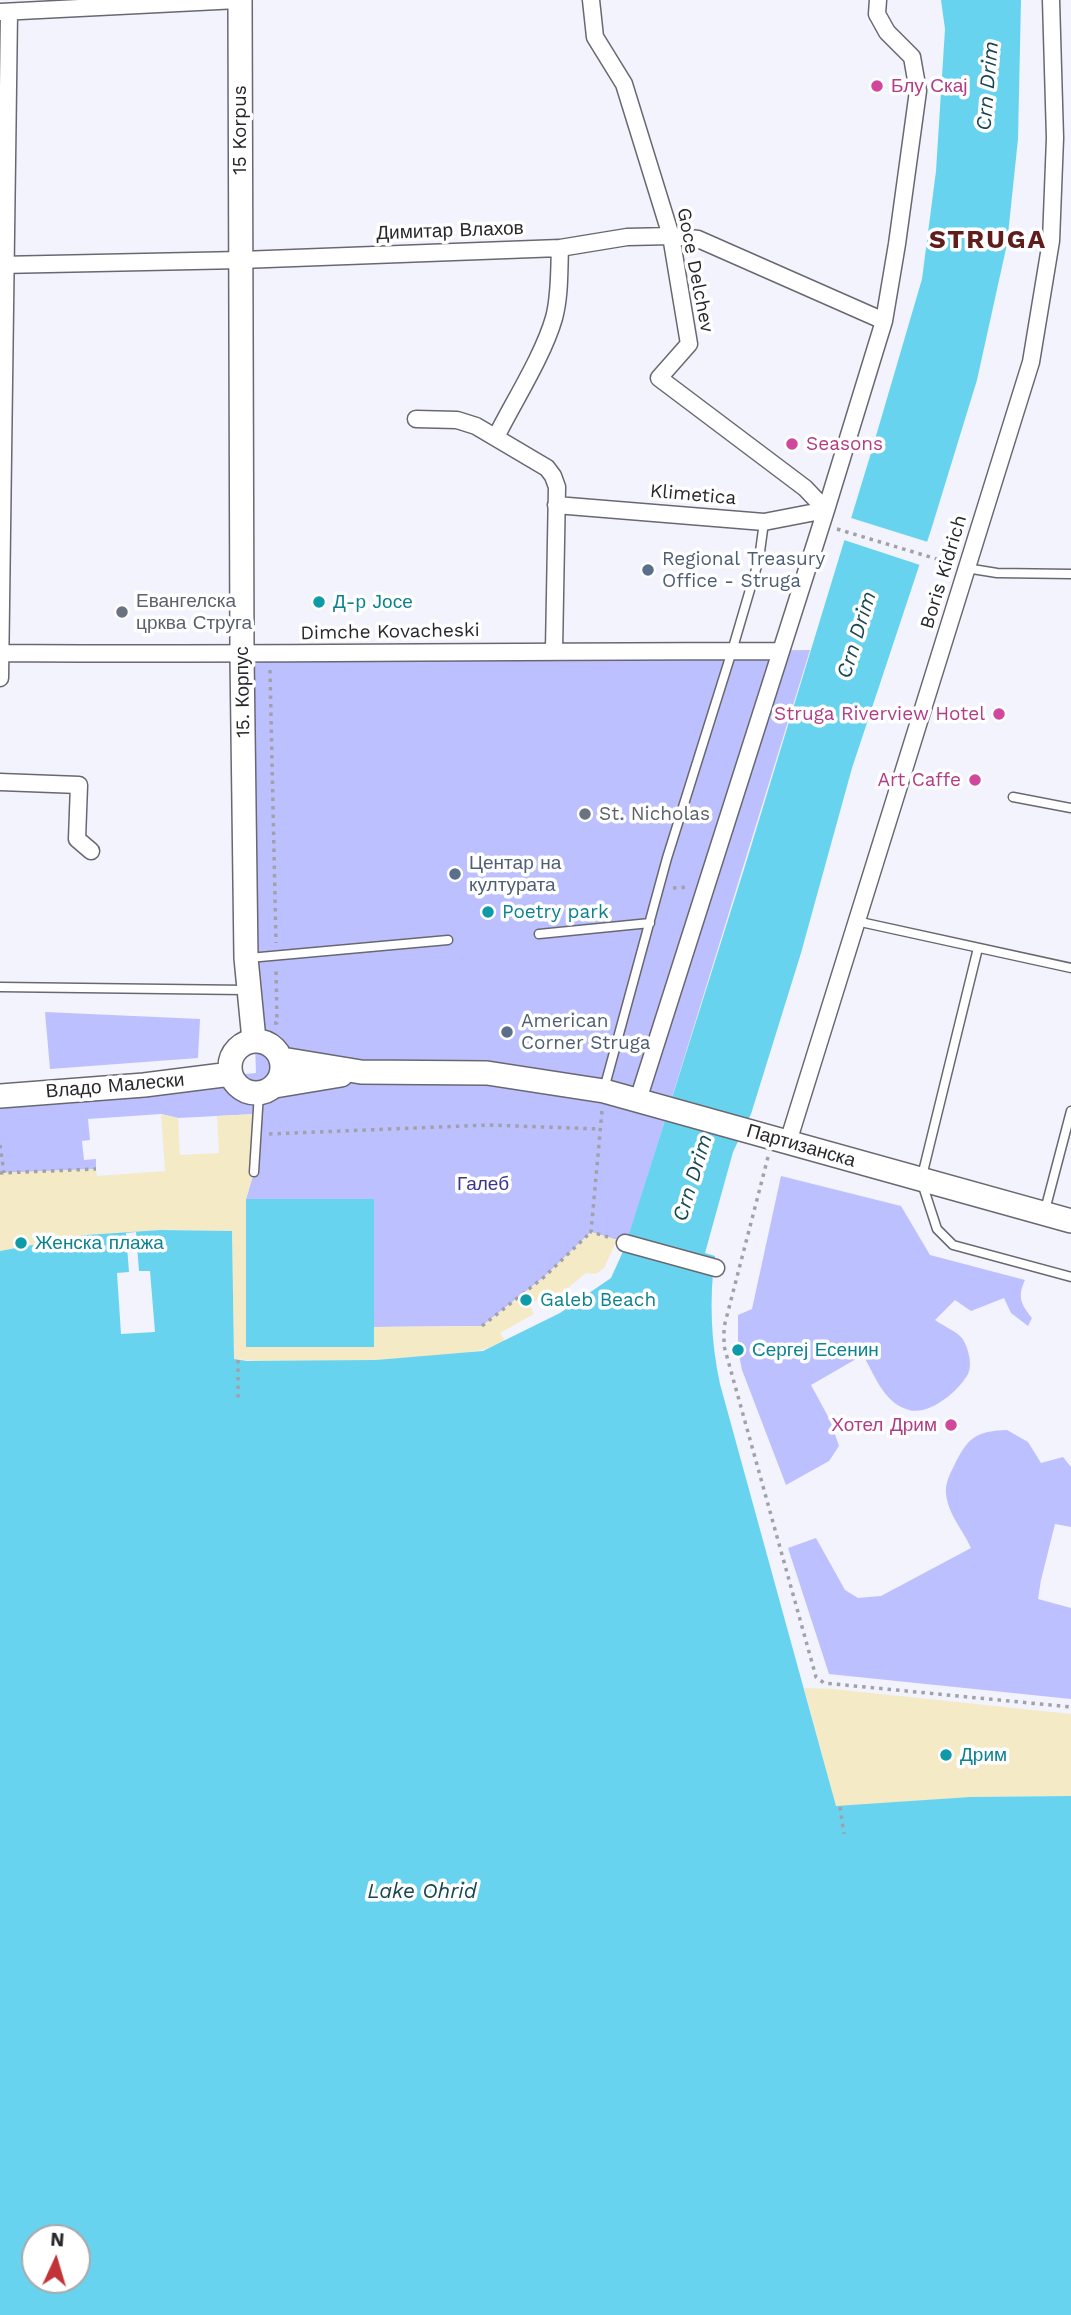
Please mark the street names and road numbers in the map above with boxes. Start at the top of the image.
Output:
street label: 15 Korpus [229,85,251,175]
street label: Goce Delchev [672,206,718,334]
street label: Димитар Влахов [376,217,524,245]
street label: Klimetica [649,480,737,510]
street label: Boris Kidrich [916,512,972,632]
street label: Dimche Kovacheski [300,619,480,645]
street label: 15. Корпус [231,646,255,738]
street label: Владо Малески [45,1069,185,1103]
street label: Партизанска [744,1120,858,1172]

